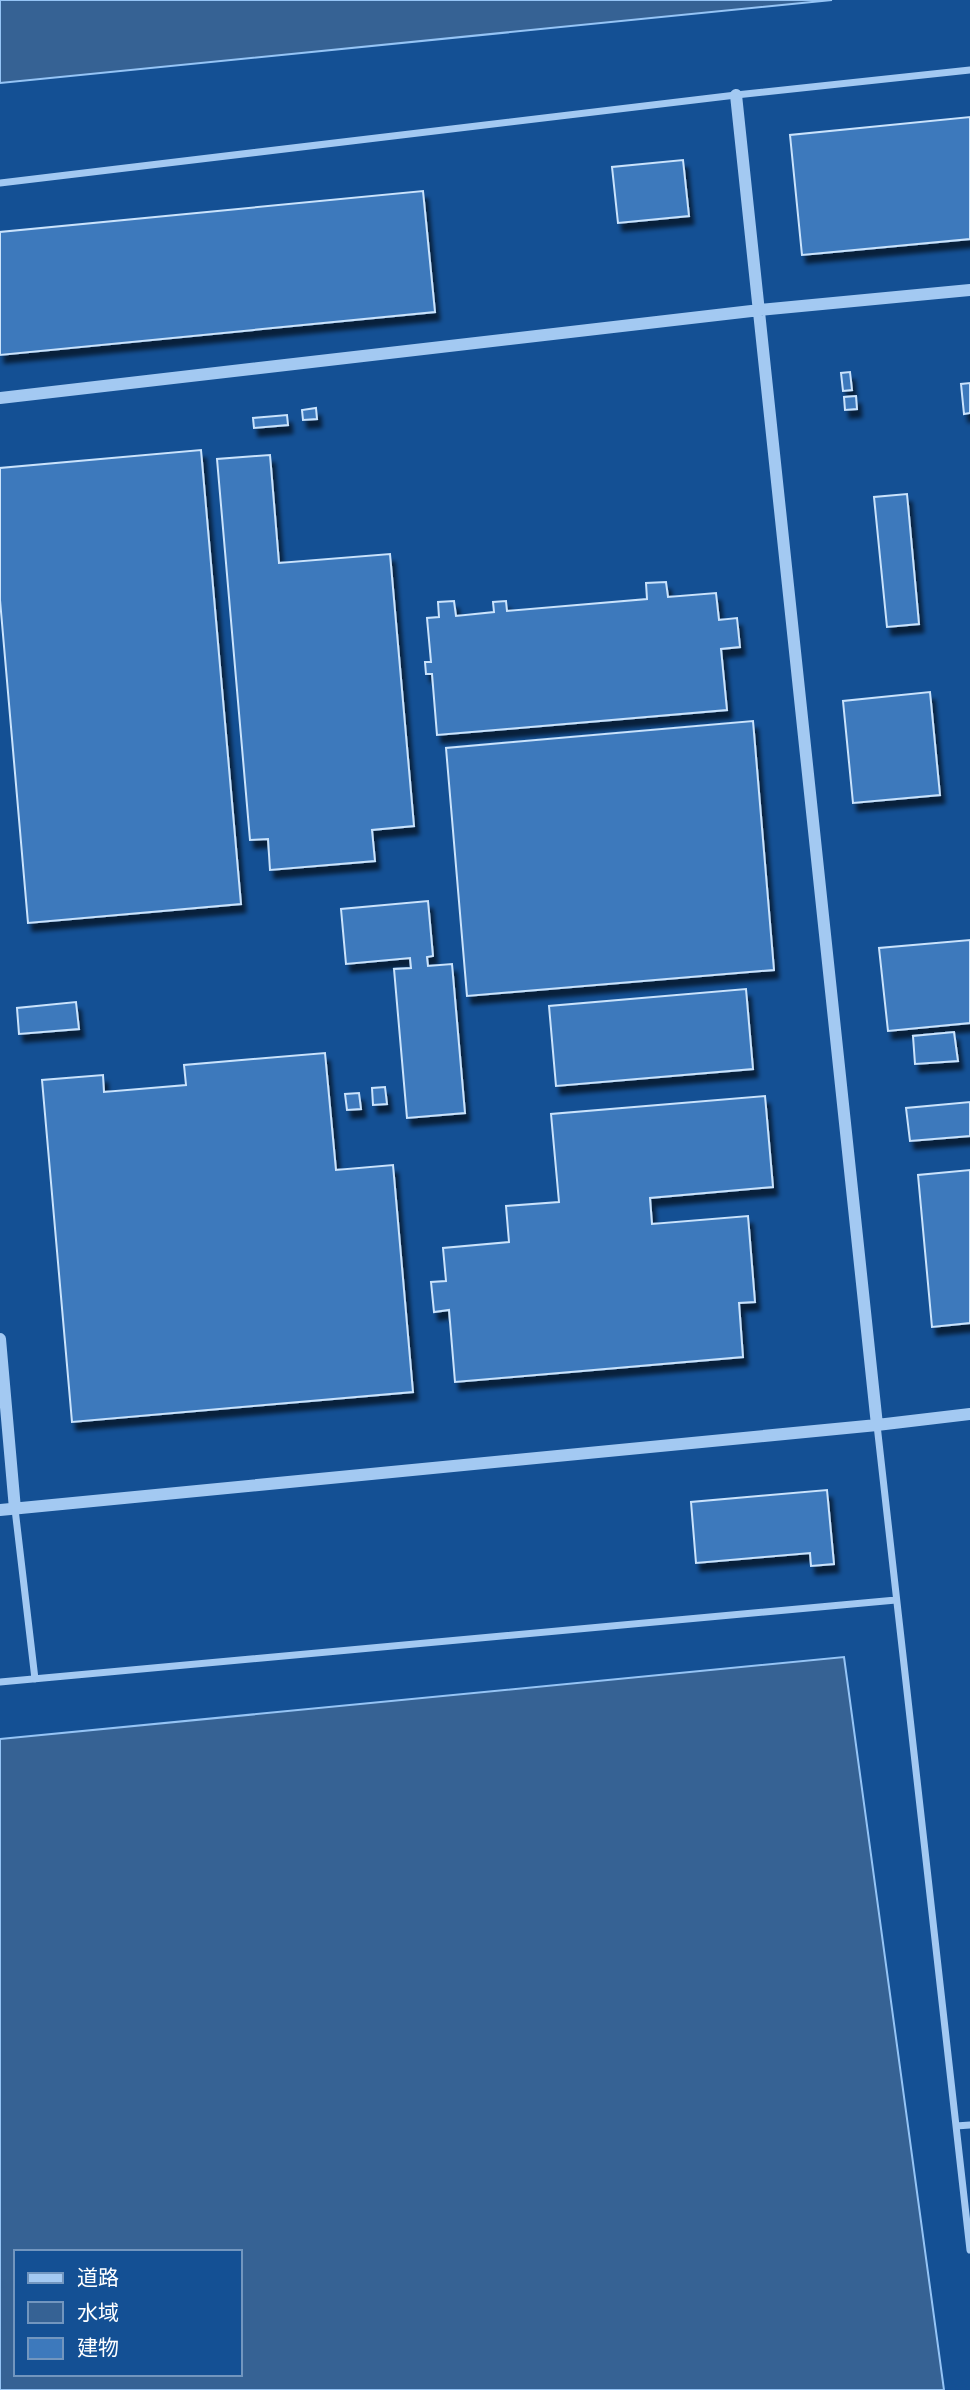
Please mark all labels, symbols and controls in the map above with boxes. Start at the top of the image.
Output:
legend [14,2250,242,2376]
text: 道路 [77,2264,119,2291]
text: 水域 [77,2299,119,2326]
text: 建物 [77,2334,119,2361]

